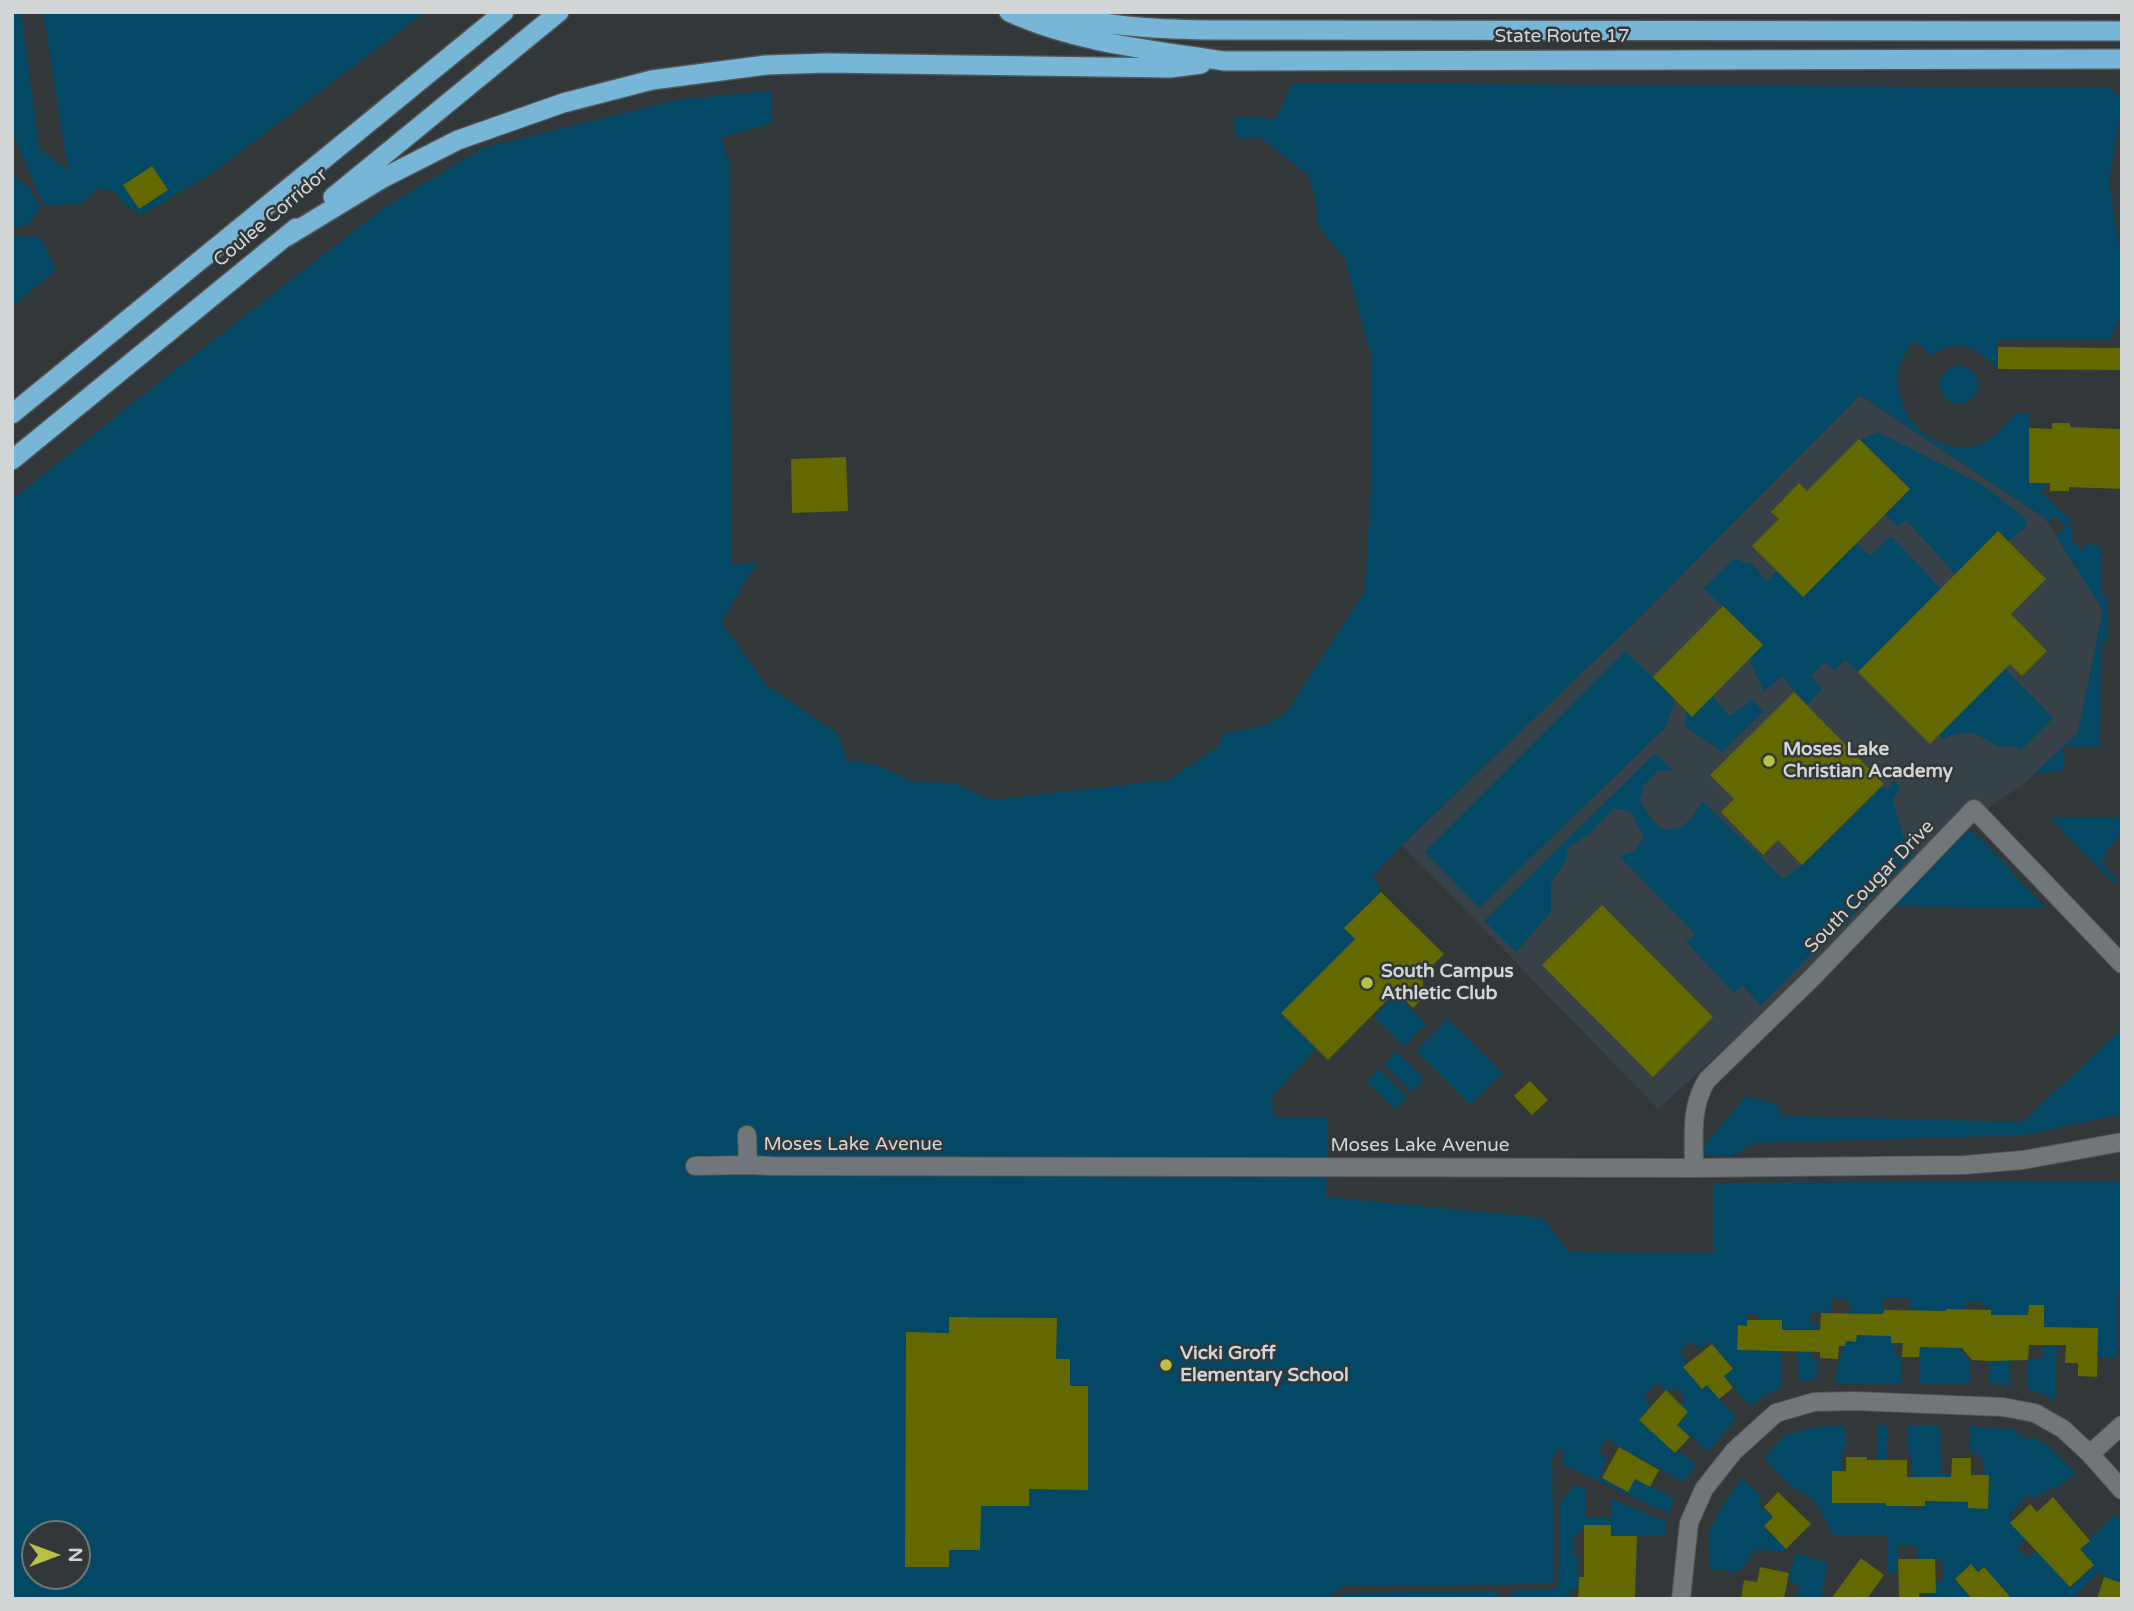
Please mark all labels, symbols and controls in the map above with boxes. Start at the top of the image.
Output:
street label: State Route 17 [1494,26,1630,48]
street label: Coulee Corridor [209,164,333,272]
place label: Moses Lake Christian Academy [1783,739,1953,783]
marker: Moses Lake Christian Academy [1761,753,1777,769]
street label: South Cougar Drive [1801,816,1939,958]
place label: South Campus Athletic Club [1381,961,1514,1005]
marker: South Campus Athletic Club [1359,975,1375,991]
street label: Moses Lake Avenue [763,1134,943,1156]
street label: Moses Lake Avenue [1330,1135,1510,1157]
place label: Vicki Groff Elementary School [1180,1343,1349,1387]
marker: Vicki Groff Elementary School [1158,1357,1174,1373]
north arrow [21,1520,91,1590]
text: N [64,1547,86,1563]

